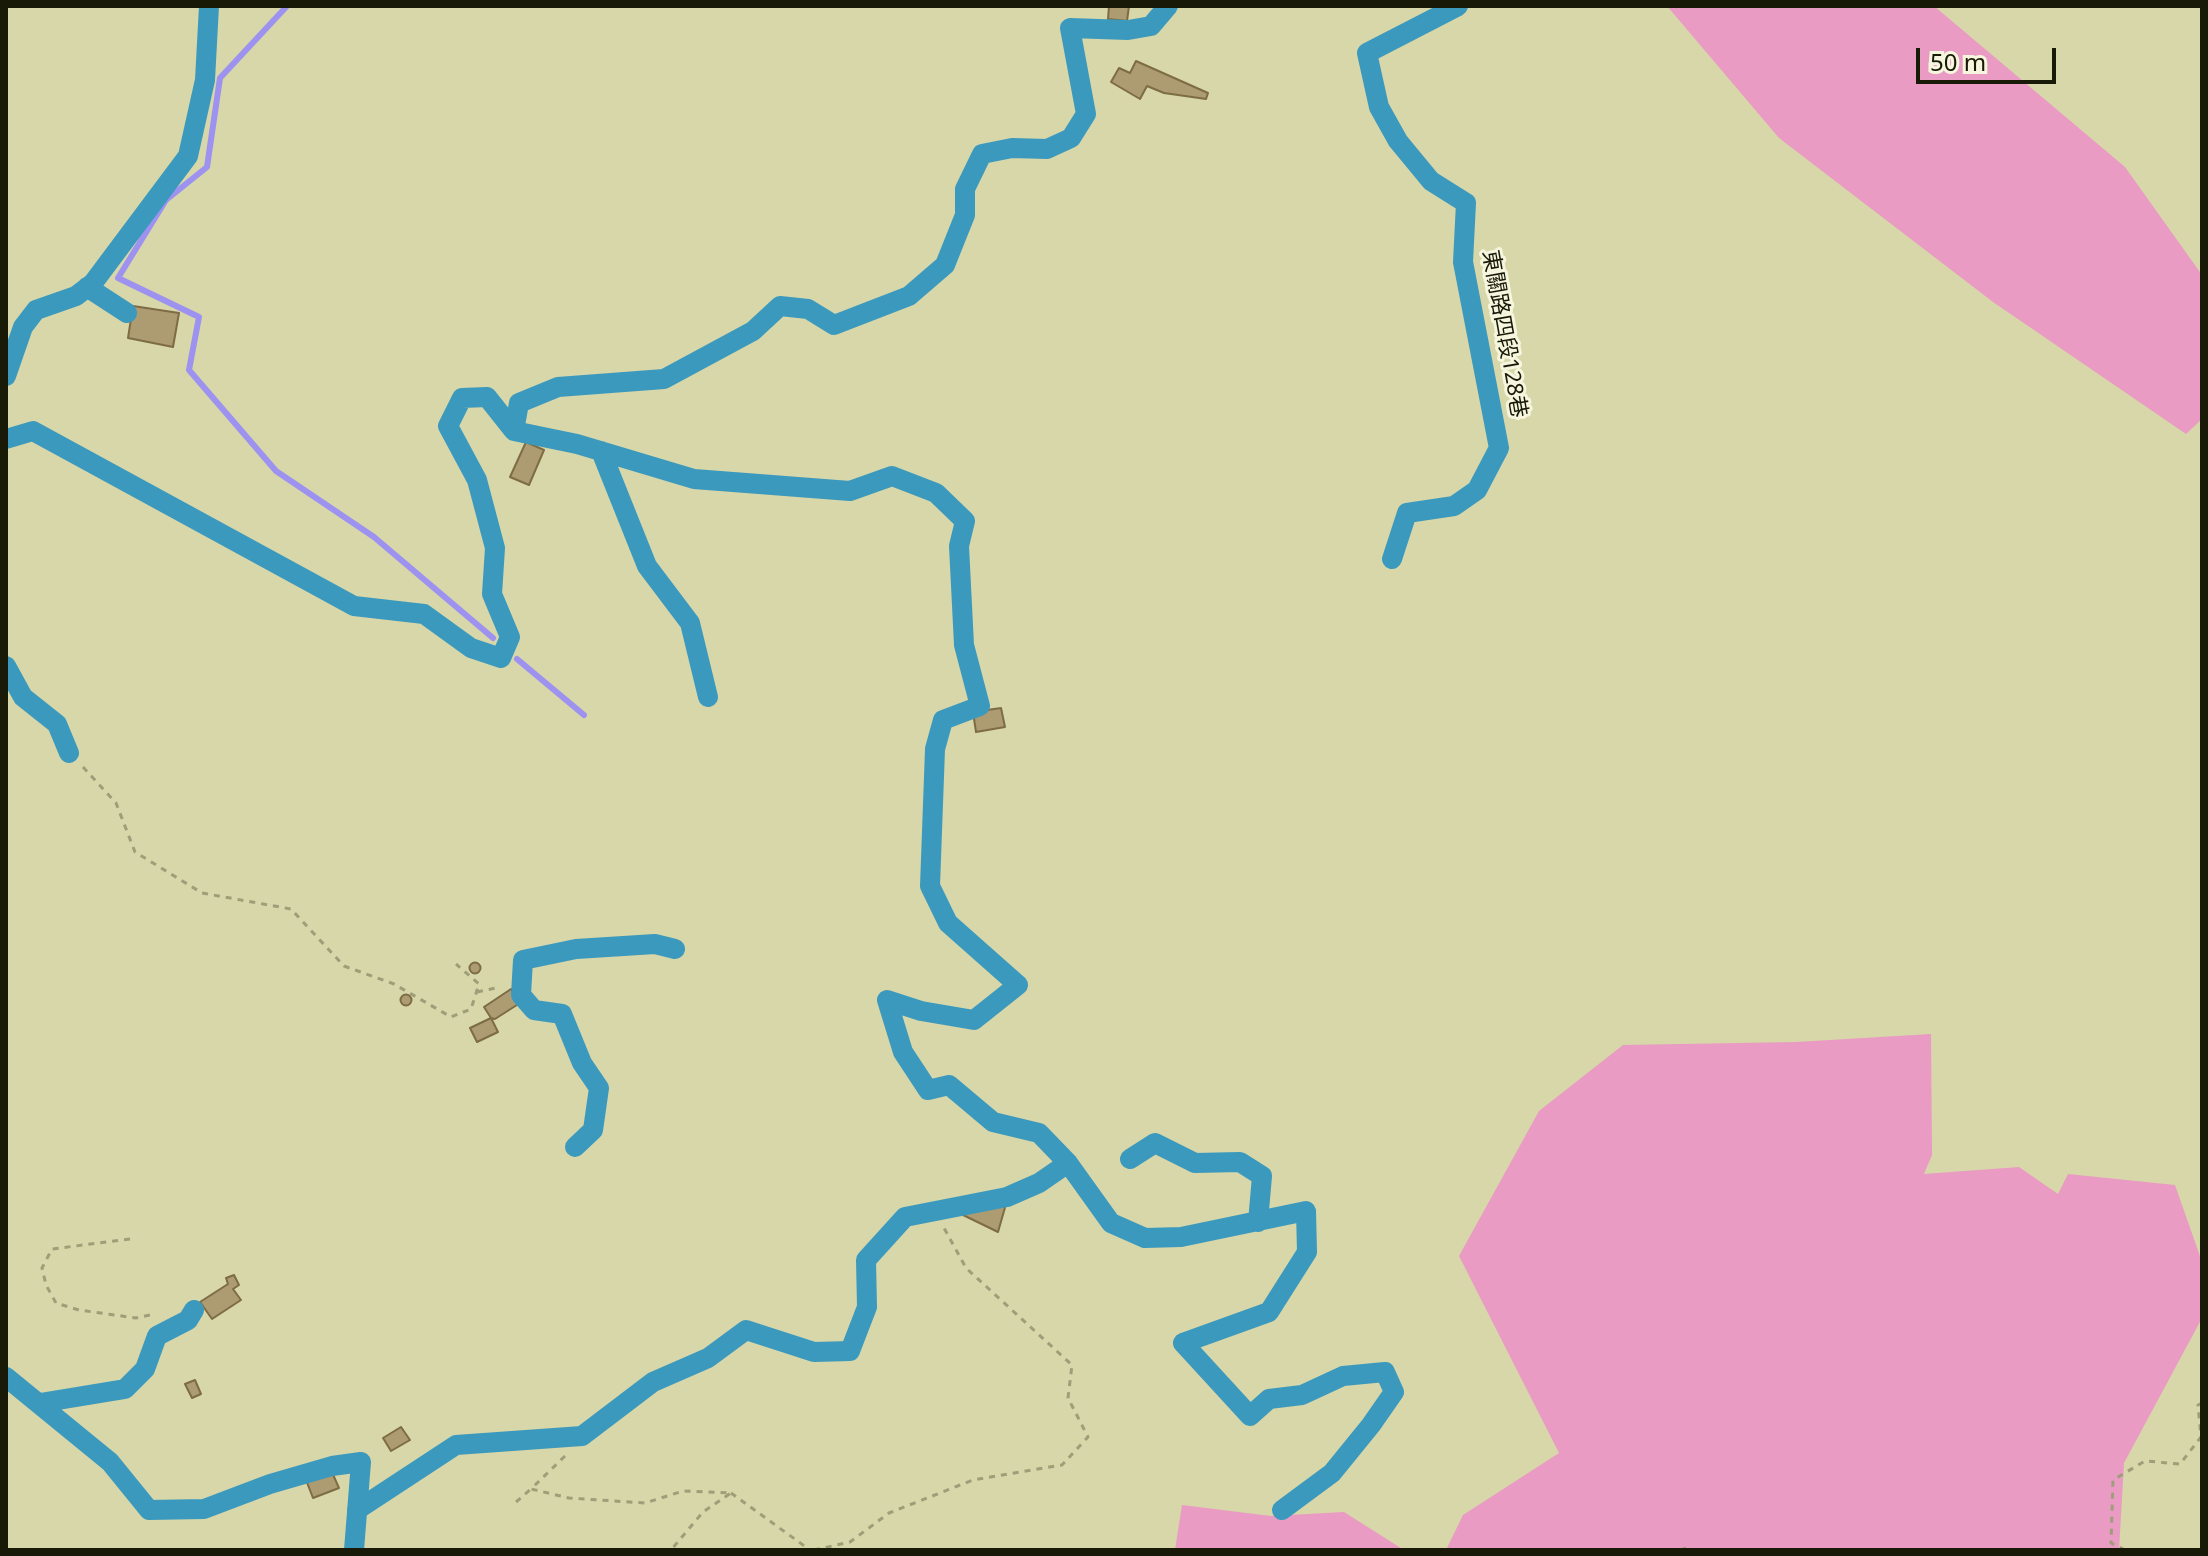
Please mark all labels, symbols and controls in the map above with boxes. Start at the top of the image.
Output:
scale bar [1920,32,2060,82]
text: 50 m [1930,45,1986,78]
street label: 東關路四段128巷 [1476,248,1532,420]

